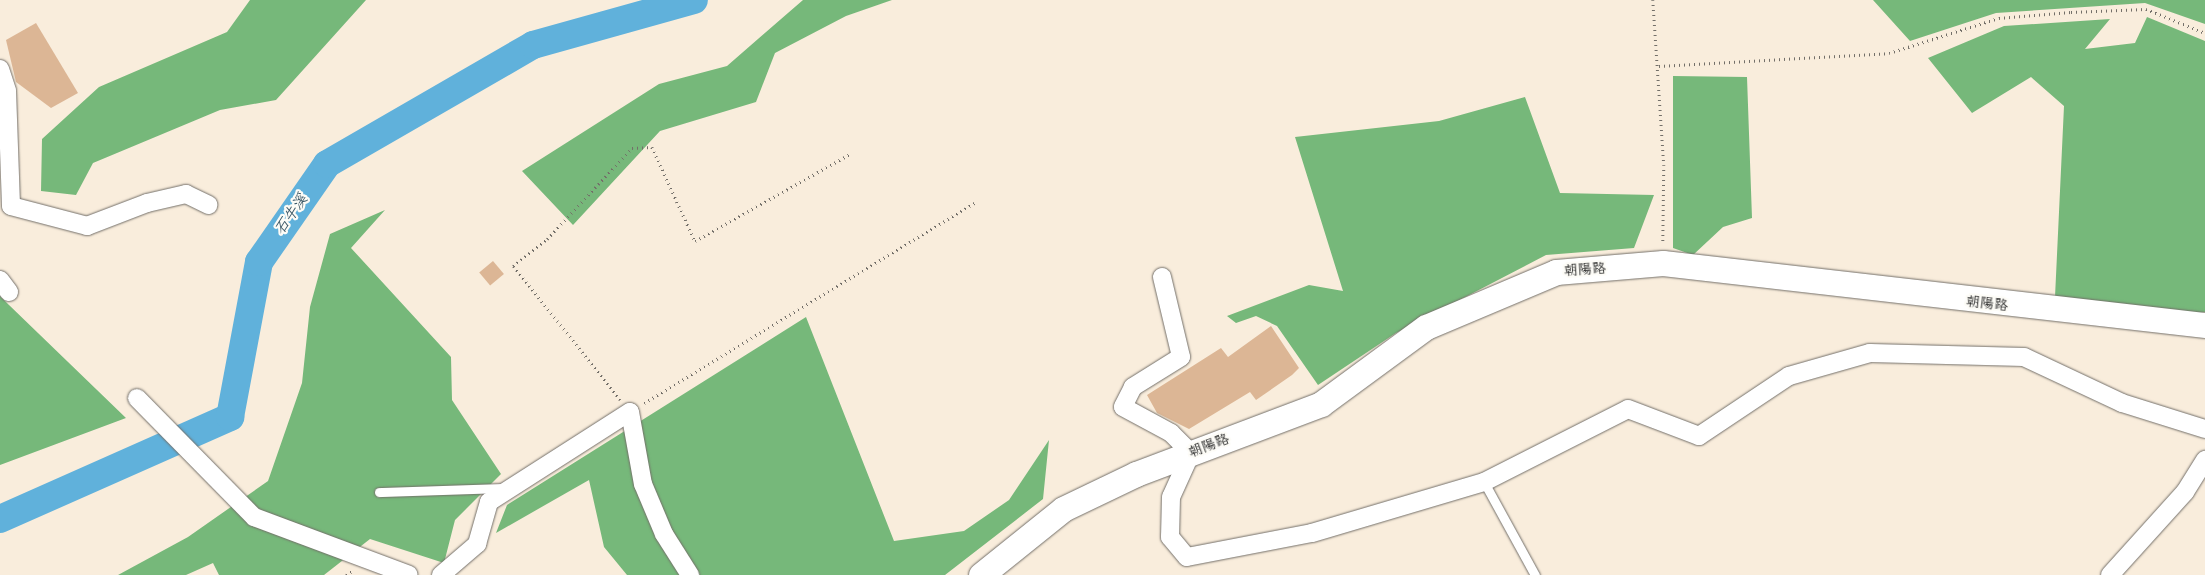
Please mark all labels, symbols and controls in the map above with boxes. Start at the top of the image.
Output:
water label: 石牛溪 [272,191,312,239]
street label: 朝陽路 [1563,260,1607,280]
street label: 朝陽路 [1965,293,2009,315]
street label: 朝陽路 [1186,431,1232,461]

